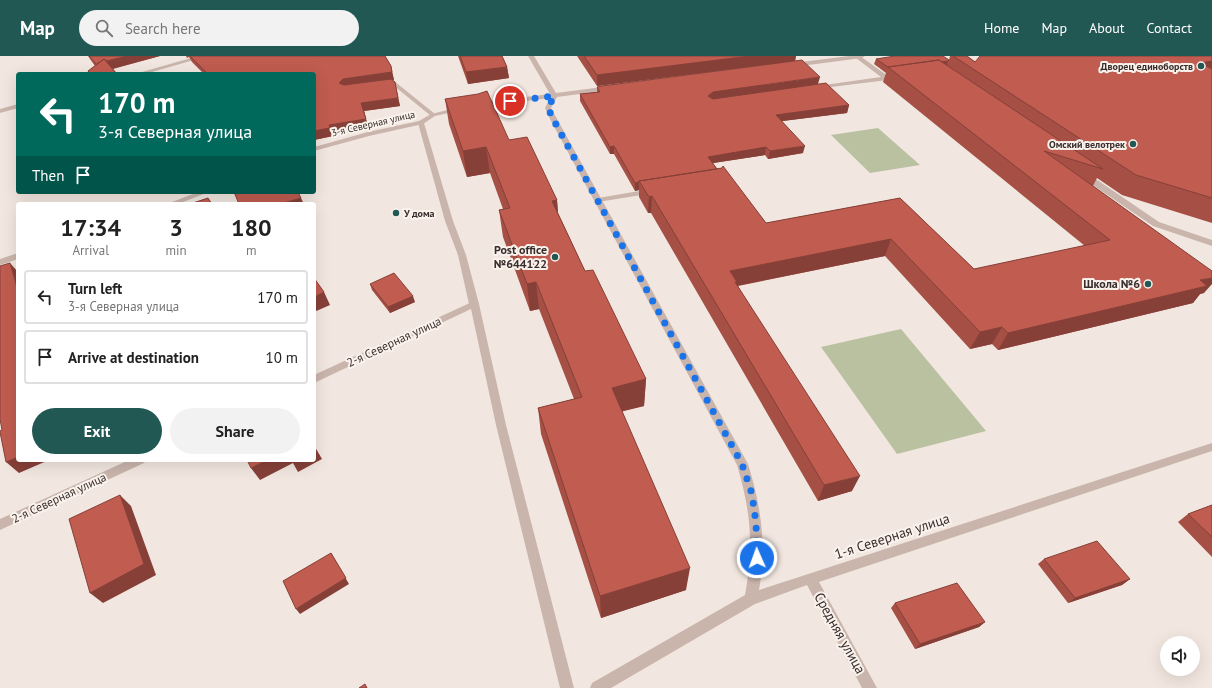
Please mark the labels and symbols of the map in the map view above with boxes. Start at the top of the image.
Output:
place label: Дворец единоборств [1101,60,1193,73]
marker: Дворец единоборств [1196,61,1206,71]
pin [493,84,527,118]
street label: 3-я Северная улица [330,108,416,139]
place label: Омский велотрек [1049,138,1125,151]
marker: Омский велотрек [1128,139,1138,149]
place label: У дома [403,207,435,220]
marker: У дома [391,208,401,218]
place label: Post office №644122 [494,242,547,271]
marker: Post office №644122 [550,252,560,262]
place label: Школа №6 [1083,276,1140,291]
marker: Школа №6 [1143,279,1153,289]
street label: 2-я Северная улица [344,313,444,370]
street label: 2-я Северная улица [9,469,109,526]
street label: 1-я Северная улица [832,509,952,563]
position arrow [736,537,778,579]
street label: Средняя улица [810,589,870,677]

